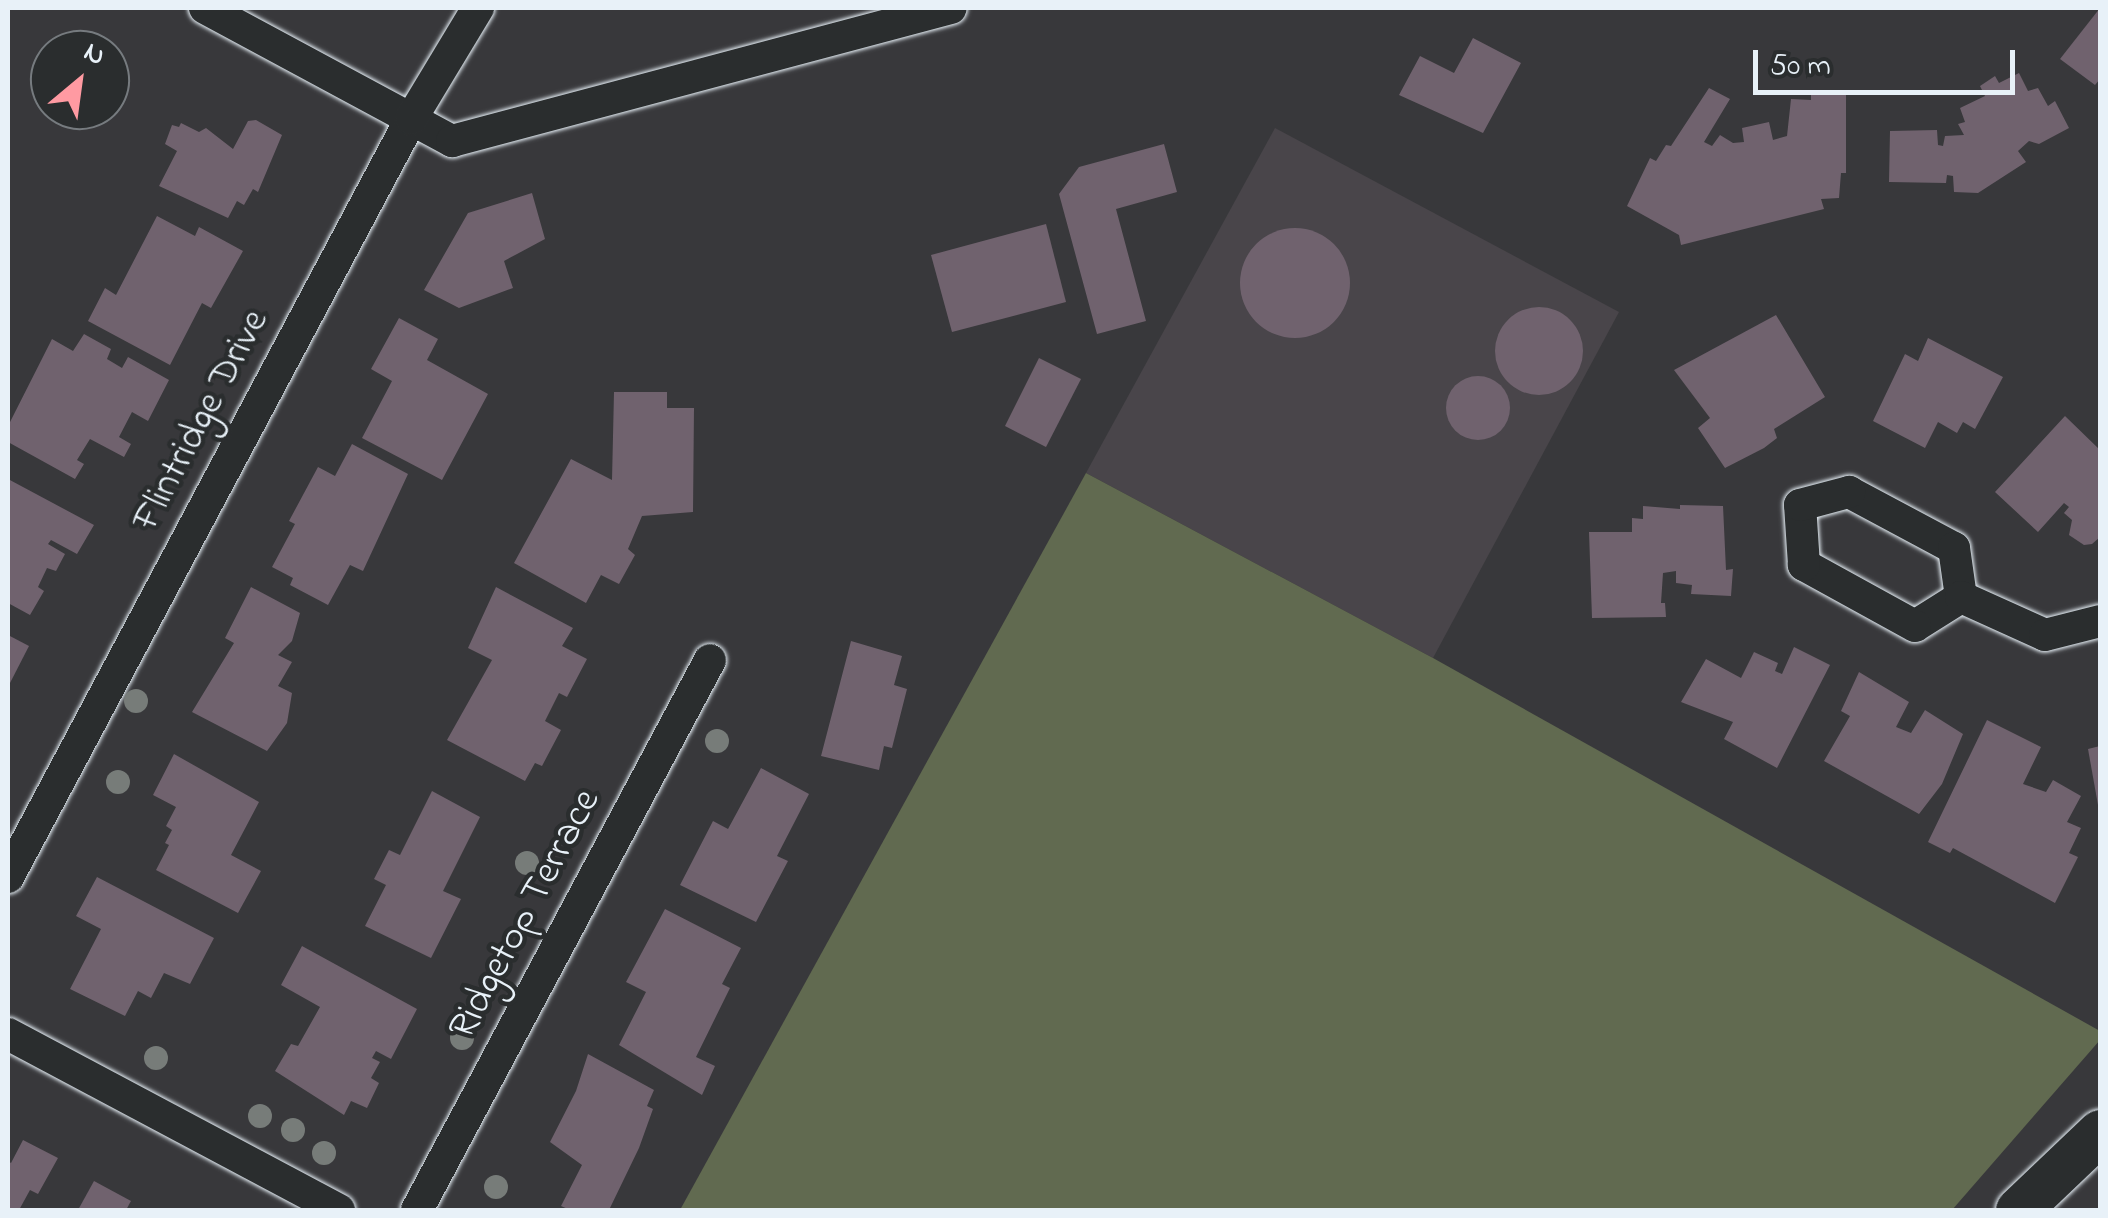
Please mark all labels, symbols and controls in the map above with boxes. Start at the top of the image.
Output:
north arrow [30,30,130,130]
scale bar [1758,30,2020,92]
text: N [76,33,112,78]
text: 50 m [1770,45,1831,89]
street label: Flintridge Drive [123,302,281,540]
street label: Ridgetop Terrace [440,782,612,1048]

